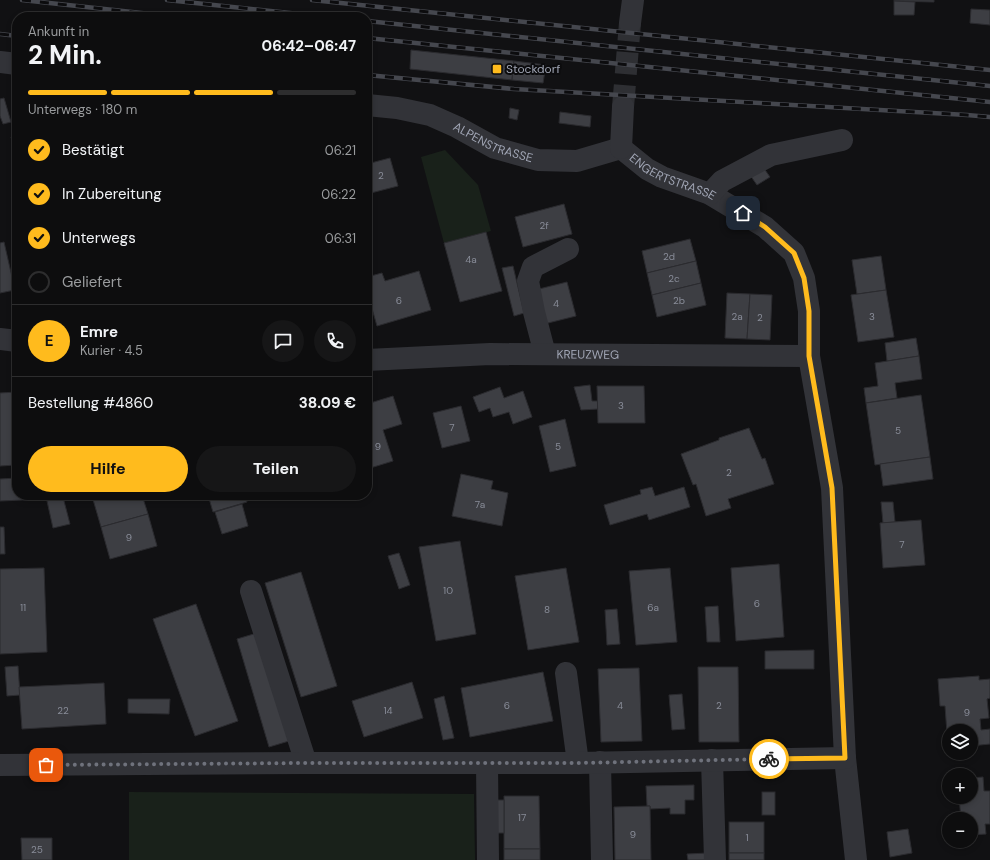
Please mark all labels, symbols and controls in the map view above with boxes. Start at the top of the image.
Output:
text: Ankunft in [28,23,89,40]
text: 06:42–06:47 [262,36,356,56]
text: 2 Min. [28,38,102,72]
place label: Stockdorf [506,61,560,77]
marker: Stockdorf [491,63,503,75]
text: Unterwegs · 180 m [28,101,137,118]
street label: ALPENSTRASSE [450,118,535,166]
icon: check [28,139,50,161]
text: Bestätigt [62,140,124,160]
text: 06:21 [325,142,356,159]
street label: ENGERTSTRASSE [626,150,719,204]
house number: 2 [378,169,384,182]
icon: check [28,183,50,205]
text: In Zubereitung [62,184,162,204]
text: 06:22 [321,186,356,203]
pin [726,196,760,230]
icon: home [732,202,754,224]
house number: 2f [539,219,549,232]
icon: check [28,227,50,249]
text: Unterwegs [62,228,136,248]
text: 06:31 [325,230,356,247]
house number: 2d [663,250,675,263]
house number: 4a [465,253,477,266]
text: Geliefert [62,272,122,292]
house number: 2c [668,272,680,285]
house number: 6 [396,294,402,307]
house number: 2b [673,294,685,307]
house number: 4 [553,297,559,310]
house number: 2a [731,310,743,323]
house number: 3 [869,310,875,323]
house number: 2 [757,311,763,324]
button: chat [262,320,304,362]
button: phone [314,320,356,362]
text: Emre [80,322,118,342]
text: E [45,331,53,351]
text: Kurier · 4.5 [80,342,143,359]
street label: KREUZWEG [556,346,619,363]
text: Bestellung #4860 [28,393,153,413]
text: 38.09 € [299,393,356,413]
house number: 3 [618,399,624,412]
house number: 7 [449,421,455,434]
house number: 5 [895,424,901,437]
house number: 9 [375,440,381,453]
house number: 5 [555,440,561,453]
button: Hilfe [28,446,188,492]
button: Teilen [196,446,356,492]
house number: 2 [726,466,732,479]
house number: 7a [475,498,485,511]
house number: 9 [126,531,132,544]
house number: 7 [899,538,905,551]
house number: 10 [443,584,453,597]
house number: 6 [754,597,760,610]
house number: 11 [20,601,26,614]
house number: 6a [647,601,659,614]
house number: 8 [544,603,550,616]
house number: 6 [504,699,510,712]
house number: 4 [617,699,623,712]
house number: 2 [716,699,722,712]
house number: 22 [57,704,69,717]
house number: 14 [383,704,393,717]
house number: 9 [964,706,970,719]
map controls [942,724,978,848]
button: layers [942,724,978,760]
courier [749,739,789,779]
pin [29,748,63,782]
icon: bike [758,748,780,770]
icon: bag [35,754,57,776]
button: + [942,768,978,804]
house number: 17 [518,811,526,824]
button: − [942,812,978,848]
house number: 9 [630,828,636,841]
house number: 1 [745,831,749,844]
house number: 25 [31,843,43,856]

